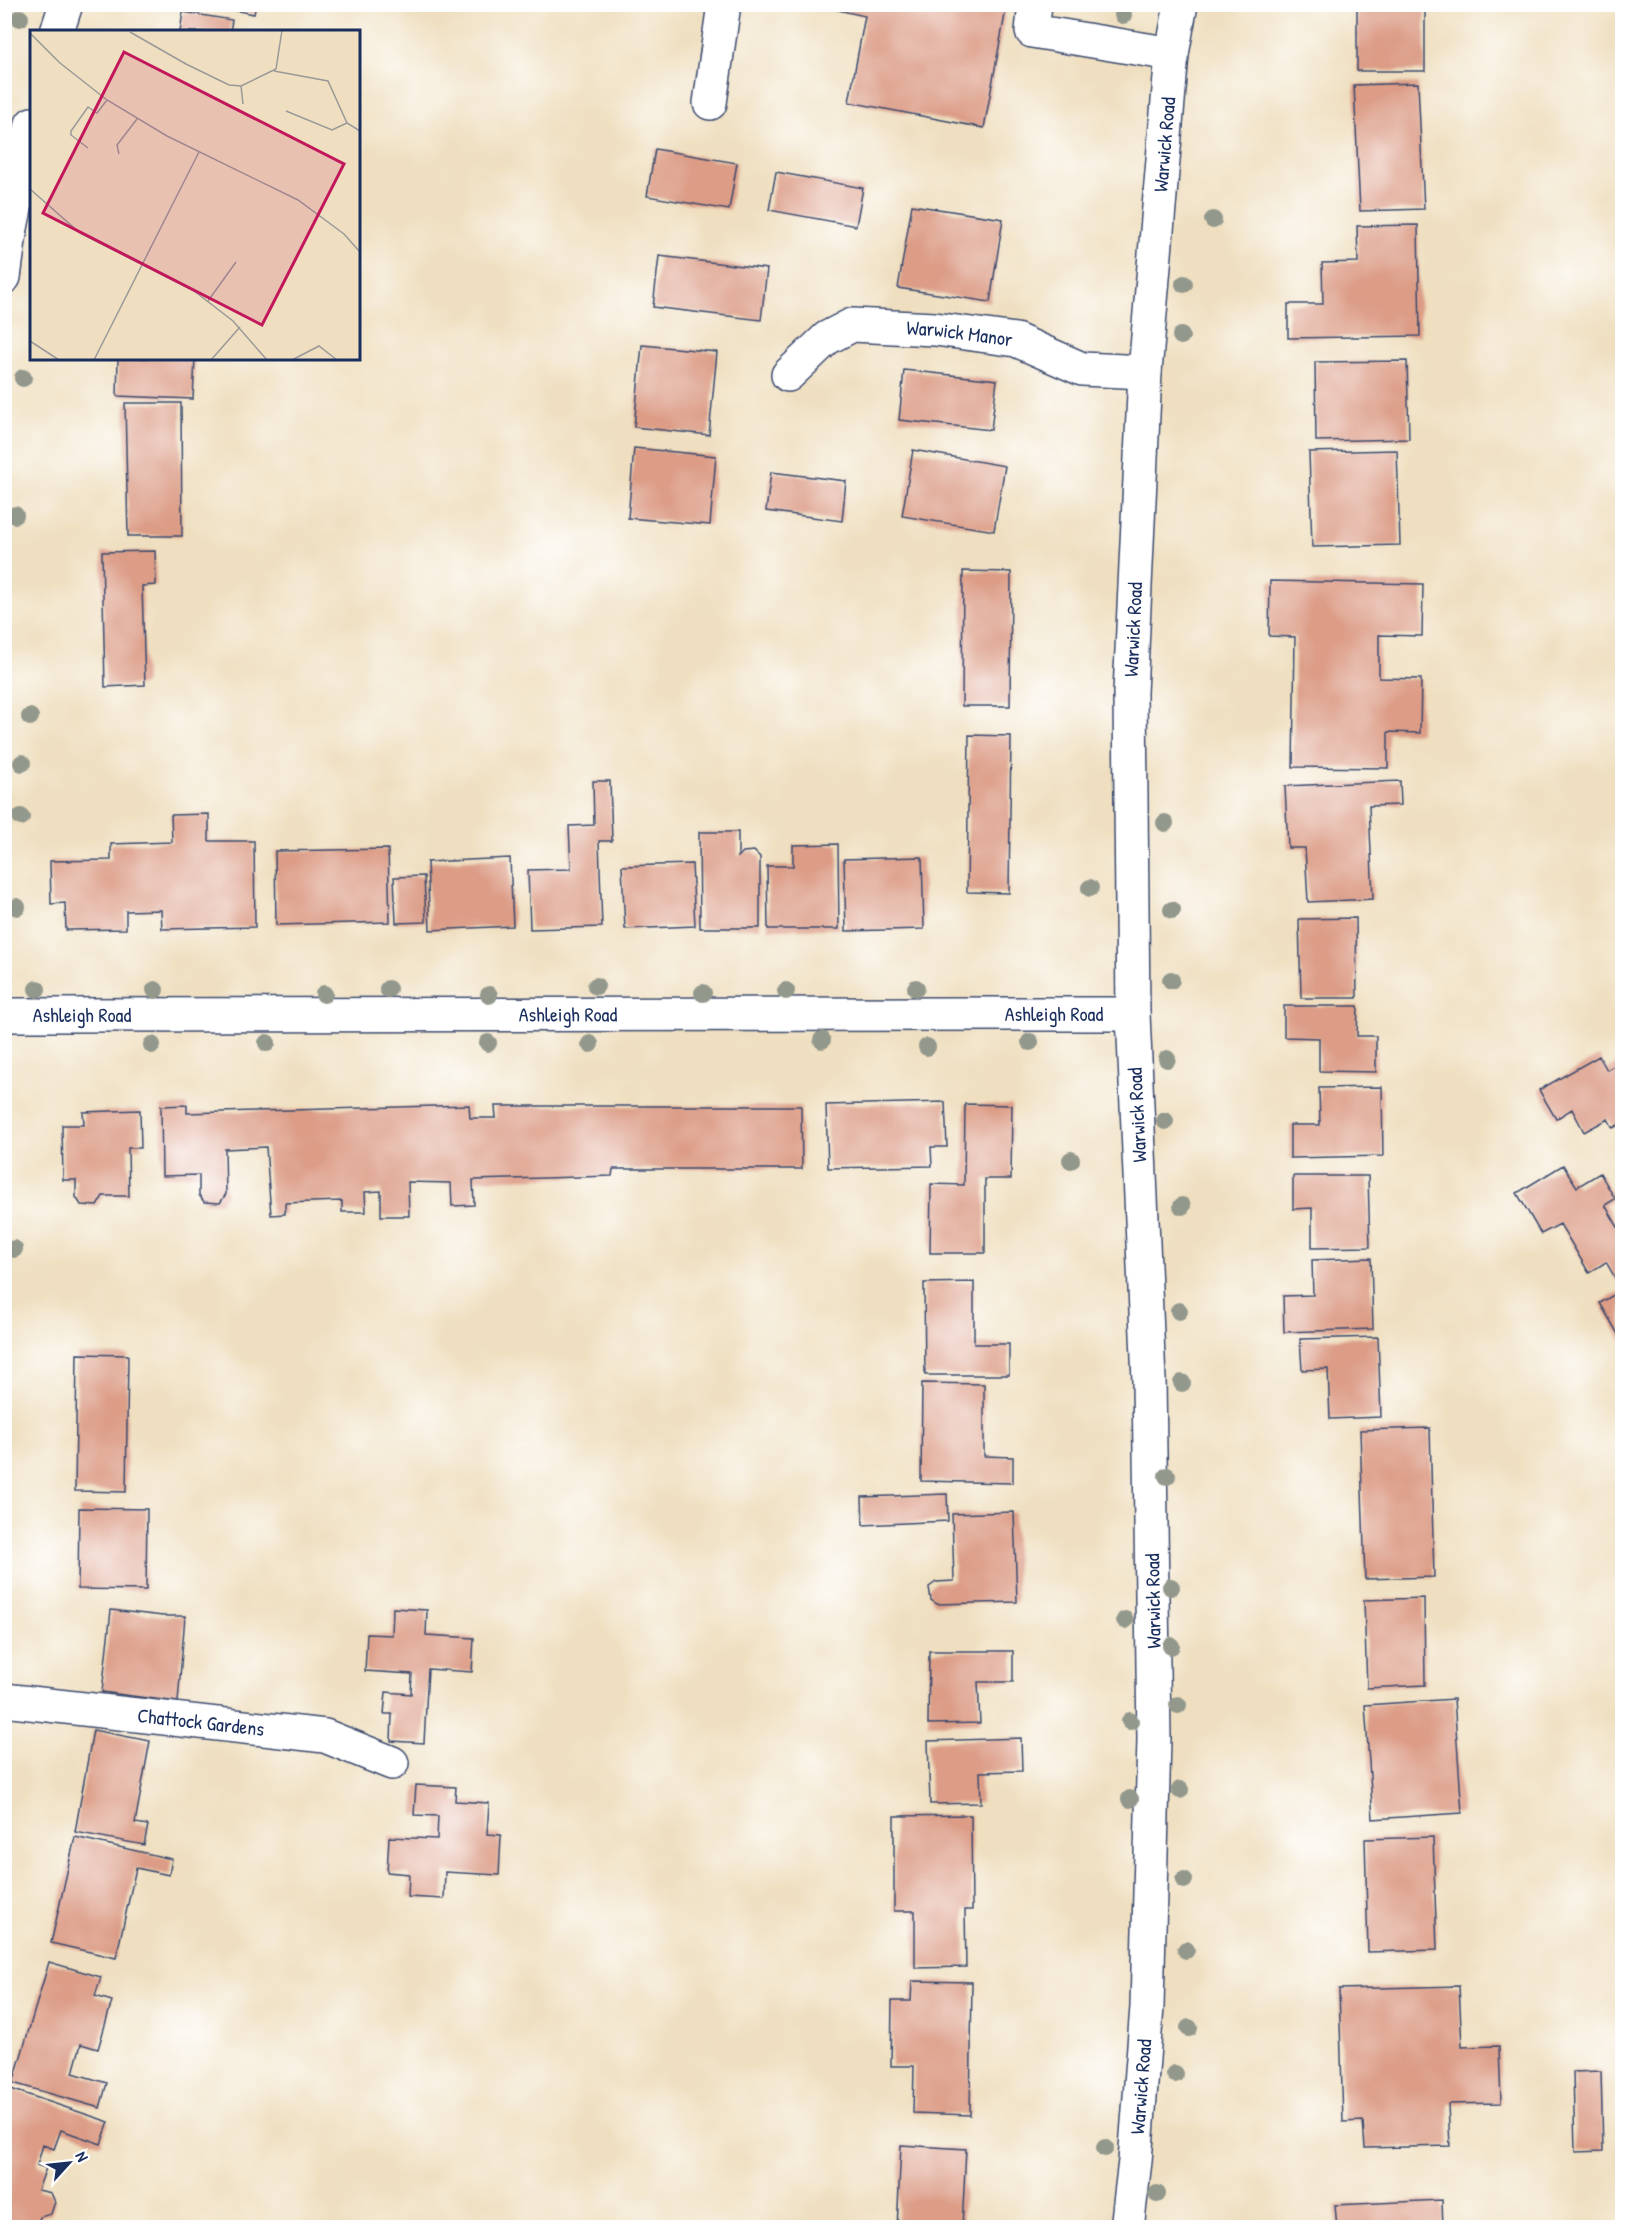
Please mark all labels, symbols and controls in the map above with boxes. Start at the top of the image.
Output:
inset map [30,30,360,360]
street label: Warwick Road [1146,96,1181,193]
street label: Warwick Manor [906,314,1015,352]
street label: Warwick Road [1117,581,1148,678]
street label: Ashleigh Road [519,1000,617,1028]
street label: Ashleigh Road [1005,1000,1103,1027]
street label: Ashleigh Road [33,1001,131,1028]
street label: Warwick Road [1121,1067,1152,1163]
street label: Warwick Road [1138,1553,1167,1649]
street label: Chattock Gardens [136,1701,266,1742]
street label: Warwick Road [1123,2038,1157,2135]
north arrow [39,2133,99,2193]
text: N [71,2147,94,2165]

